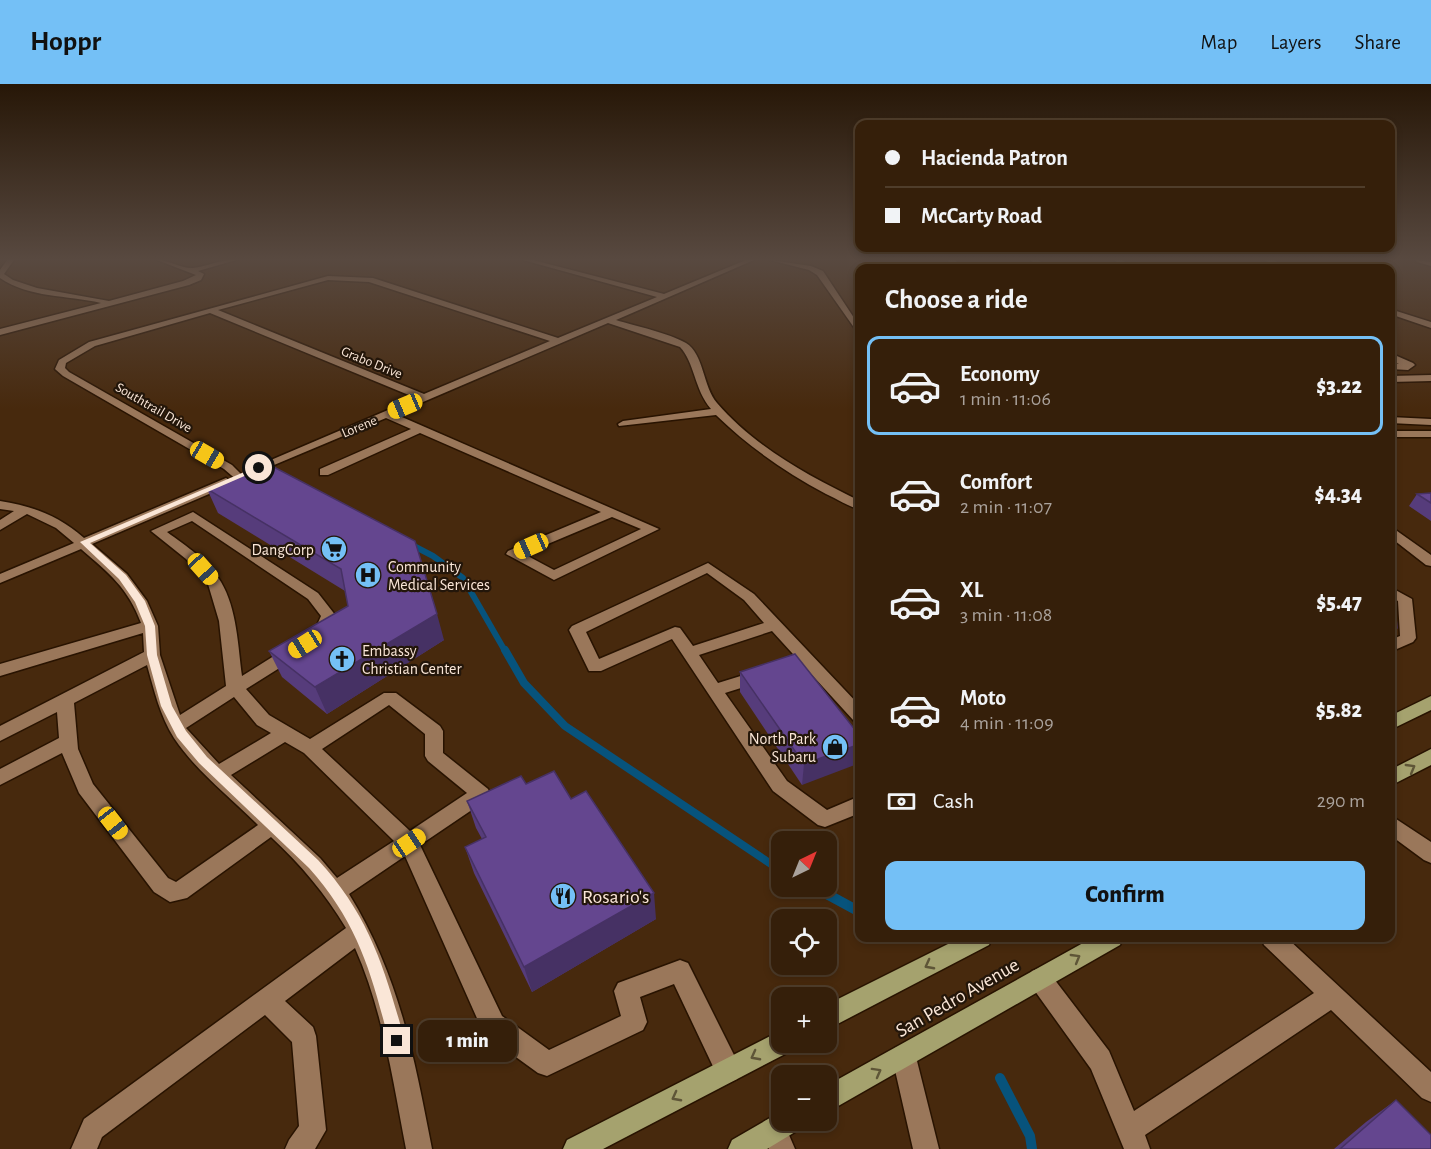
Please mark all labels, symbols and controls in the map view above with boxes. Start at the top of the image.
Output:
text: Hoppr [30,28,101,56]
text: Map [1201,32,1237,53]
text: Layers [1270,32,1321,53]
text: Share [1354,32,1401,53]
text: Hacienda Patron [921,147,1068,169]
text: McCarty Road [921,205,1042,227]
text: Choose a ride [885,286,1028,313]
street label: Grabo Drive [339,344,404,381]
icon: car [888,359,942,413]
text: Economy [960,363,1040,385]
text: $3.22 [1316,375,1362,397]
street label: Southtrail Drive [113,380,194,435]
text: 1 min · 11:06 [960,389,1051,409]
car [385,391,425,421]
street label: Lorene [340,413,379,441]
car [187,438,227,472]
route start [245,454,272,481]
icon: car [888,467,942,521]
text: Comfort [960,471,1032,493]
text: $4.34 [1315,483,1362,505]
text: 2 min · 11:07 [960,497,1052,517]
car [511,530,551,562]
supermarket icon: DangCorp [319,534,349,564]
place label: DangCorp [251,542,314,558]
car [184,550,222,588]
place label: Community Medical Services [388,559,490,593]
hospital icon: Community Medical Services [353,560,383,590]
icon: car [888,575,942,629]
text: XL [960,579,983,601]
text: $5.47 [1316,591,1362,613]
text: 3 min · 11:08 [960,605,1052,625]
car [285,627,325,661]
place label: Embassy Christian Center [362,643,462,677]
church icon: Embassy Christian Center [327,644,357,674]
icon: car [888,683,942,737]
text: Moto [960,687,1006,709]
text: $5.82 [1316,699,1362,721]
text: 4 min · 11:09 [960,713,1054,733]
place label: North Park Subaru [749,731,817,765]
shop icon: North Park Subaru [820,732,850,762]
one-way arrow [1405,763,1415,775]
icon: cash [885,785,918,818]
text: Cash [933,790,974,812]
text: 290 m [1317,791,1365,811]
car [95,803,131,843]
car [389,825,429,861]
north arrow [771,831,837,897]
map controls [771,831,837,1131]
button: Confirm [885,861,1365,930]
restaurant icon: Rosario's [548,881,578,911]
place label: Rosario's [582,887,649,907]
button: locate [771,909,837,975]
one-way arrow [1070,954,1080,965]
street label: San Pedro Avenue [892,955,1023,1041]
one-way arrow [925,957,936,969]
button: + [771,987,837,1053]
callout: 1 min [418,1020,517,1062]
route end [383,1027,410,1054]
text: 1 min [446,1031,489,1051]
one-way arrow [750,1048,761,1060]
button: − [771,1065,837,1131]
one-way arrow [871,1067,882,1079]
one-way arrow [671,1090,682,1101]

